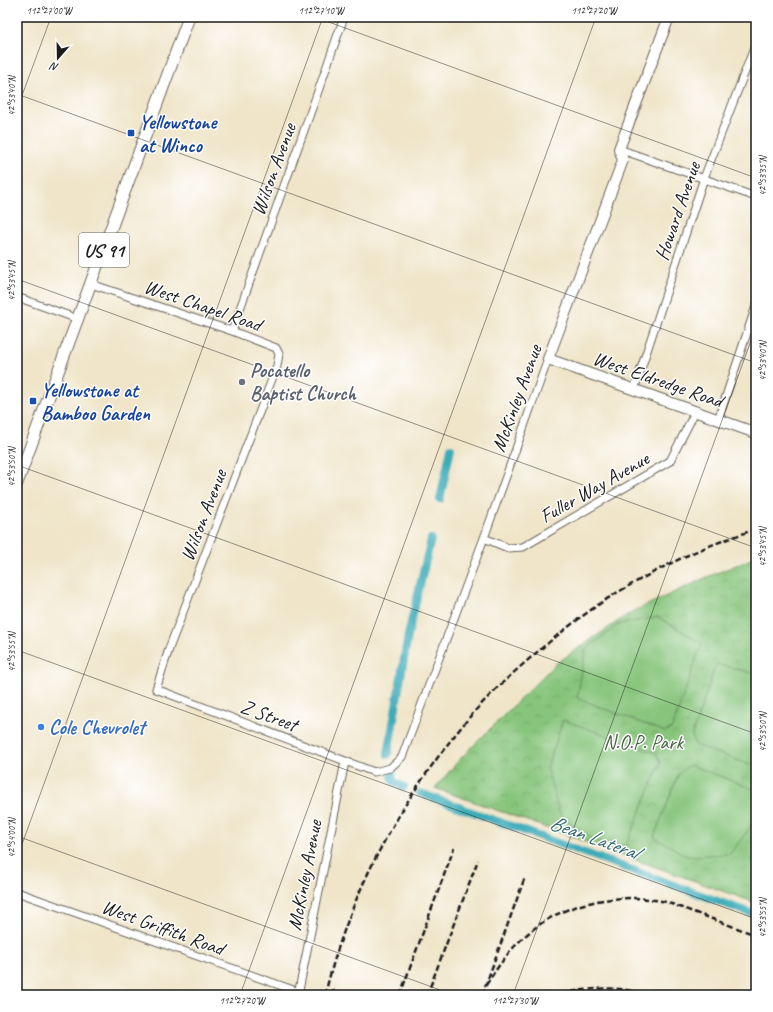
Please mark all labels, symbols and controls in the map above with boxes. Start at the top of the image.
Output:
text: 112°27'00"W [26,4,73,17]
text: 112°27'10"W [298,4,345,17]
text: 112°27'20"W [571,4,618,17]
north arrow [38,38,78,78]
text: N [47,59,60,75]
text: 42°53'40"N [5,74,18,116]
place label: Yellowstone at Winco [139,110,218,158]
street label: Wilson Avenue [245,118,302,218]
marker: Yellowstone at Winco [126,128,136,138]
text: 42°53'35"N [756,154,769,196]
street label: Howard Avenue [649,157,706,264]
road number: US 91 [79,233,129,267]
text: 42°53'45"N [5,259,18,301]
street label: West Chapel Road [141,274,267,338]
text: 42°53'40"N [756,339,769,381]
street label: McKinley Avenue [486,340,548,455]
street label: West Eldredge Road [590,346,729,414]
place label: Pocatello Baptist Church [250,358,357,406]
marker: Pocatello Baptist Church [237,377,247,387]
place label: Yellowstone at Bamboo Garden [41,378,151,426]
marker: Yellowstone at Bamboo Garden [28,396,38,406]
text: 42°53'50"N [5,445,18,487]
street label: Fuller Way Avenue [535,445,655,529]
street label: Wilson Avenue [175,465,233,564]
text: 42°53'45"N [756,525,769,567]
text: 42°53'55"N [5,630,18,672]
street label: Z Street [237,694,304,738]
text: 42°53'50"N [756,710,769,752]
place label: Cole Chevrolet [49,715,148,740]
marker: Cole Chevrolet [36,722,46,732]
park label: N.O.P. Park [603,730,685,755]
water label: Bean Lateral [547,809,648,867]
text: 42°54'00"N [5,816,18,858]
street label: McKinley Avenue [282,816,328,932]
street label: West Griffith Road [98,894,230,962]
text: 42°53'55"N [756,896,769,938]
text: 112°27'20"W [219,994,266,1007]
text: 112°27'30"W [492,994,539,1007]

